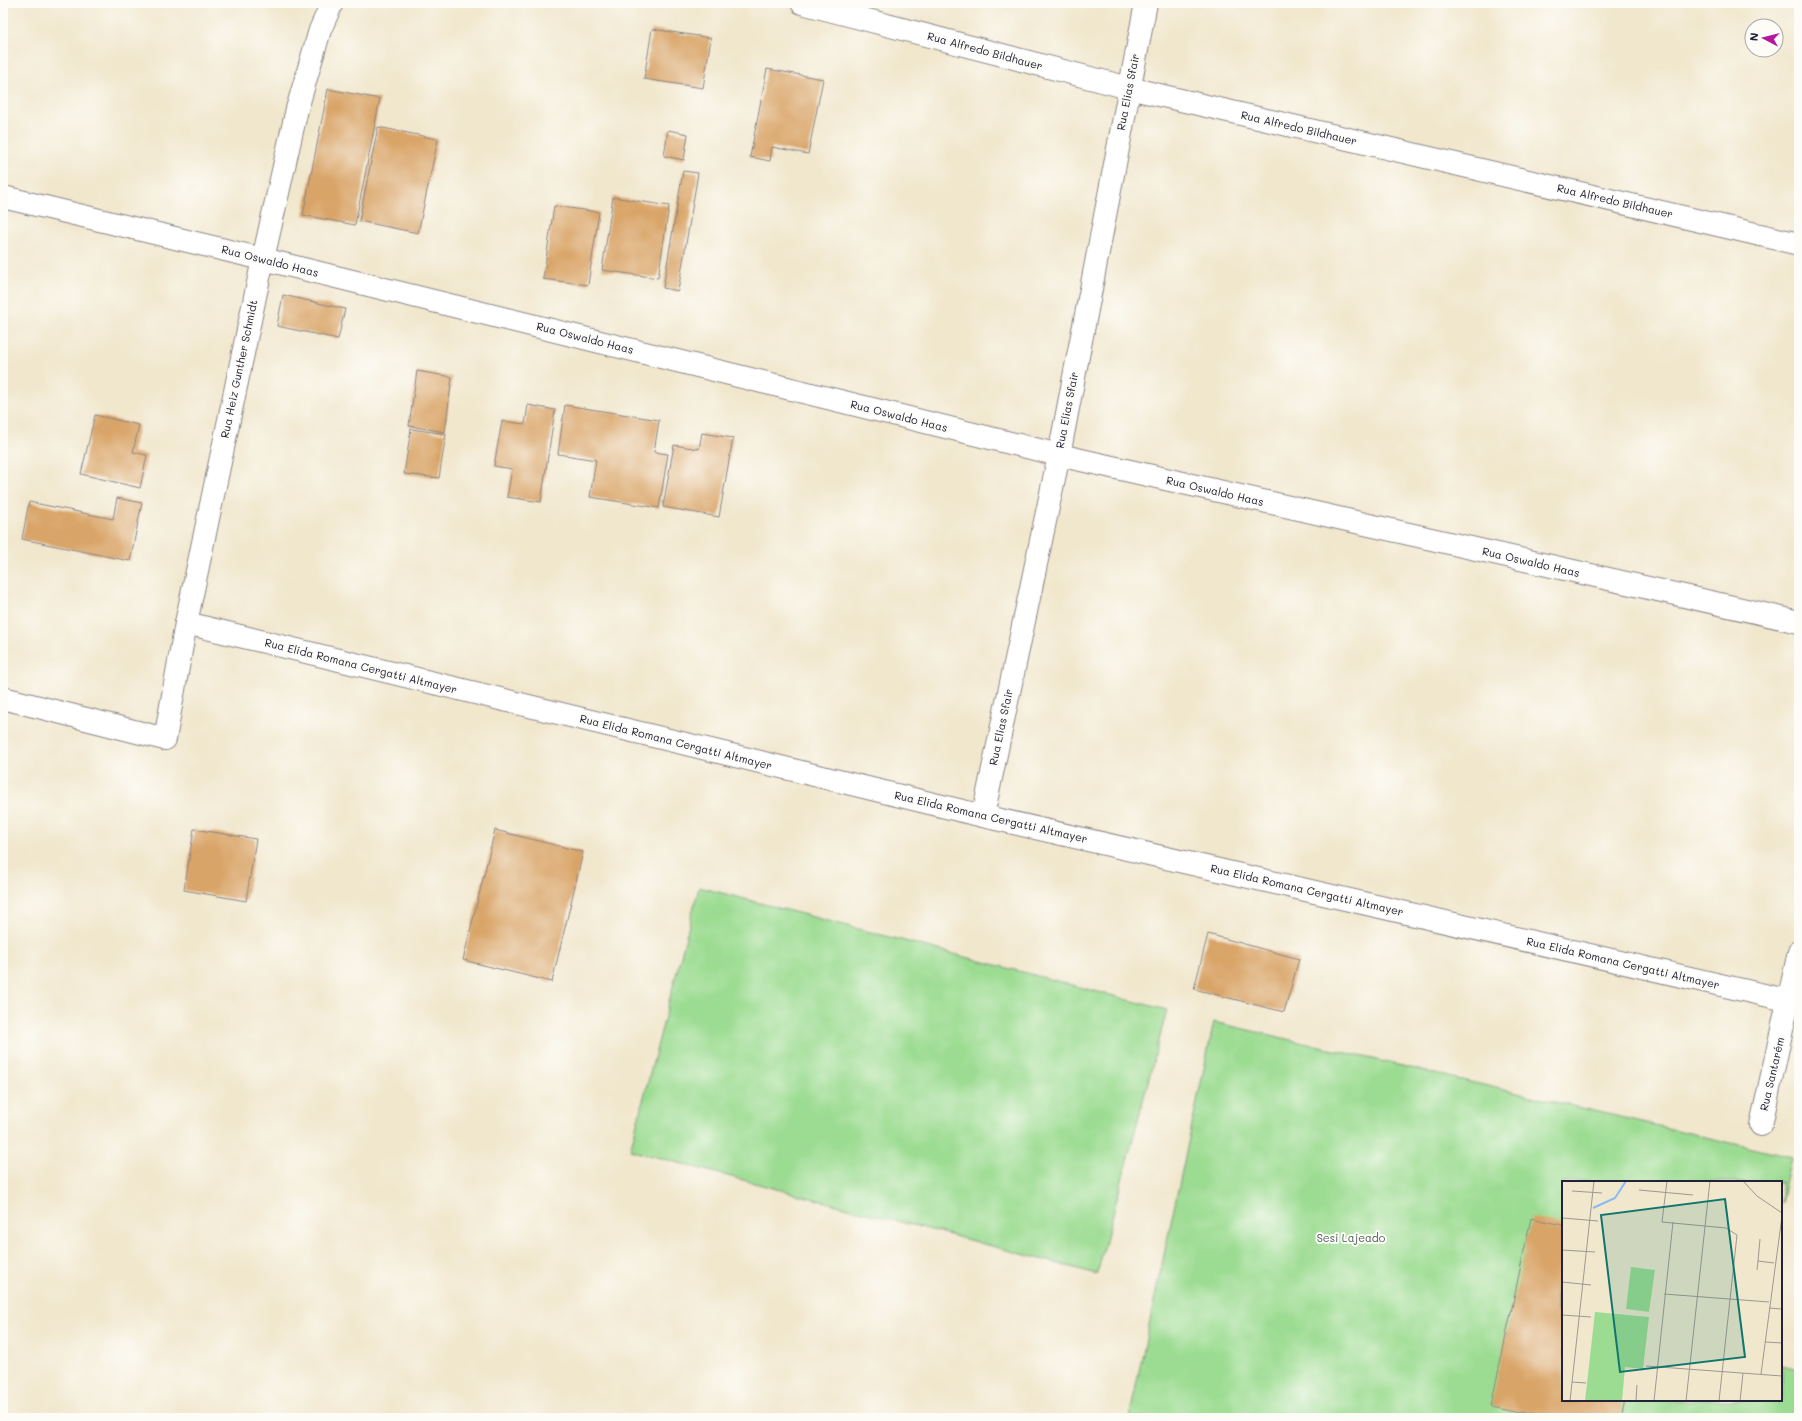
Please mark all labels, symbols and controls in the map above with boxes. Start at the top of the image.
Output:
north arrow [1744,18,1784,58]
street label: Rua Alfredo Bildhauer [926,28,1044,73]
text: N [1746,32,1762,42]
street label: Rua Elias Sfair [1113,52,1142,132]
street label: Rua Alfredo Bildhauer [1240,107,1359,148]
street label: Rua Alfredo Bildhauer [1556,180,1675,221]
street label: Rua Oswaldo Haas [220,241,320,280]
street label: Rua Heiz Gunther Schmidt [217,298,261,439]
street label: Rua Oswaldo Haas [535,318,635,357]
street label: Rua Elias Sfair [1052,370,1081,450]
street label: Rua Oswaldo Haas [849,396,949,435]
street label: Rua Oswaldo Haas [1165,472,1265,509]
street label: Rua Oswaldo Haas [1481,543,1581,580]
street label: Rua Elida Romana Cergatti Altmayer [263,634,459,697]
street label: Rua Elias Sfair [985,687,1016,767]
street label: Rua Elida Romana Cergatti Altmayer [578,710,774,773]
street label: Rua Elida Romana Cergatti Altmayer [893,787,1089,846]
street label: Rua Elida Romana Cergatti Altmayer [1209,860,1405,919]
street label: Rua Elida Romana Cergatti Altmayer [1525,933,1721,992]
street label: Rua Santarém [1756,1035,1787,1112]
inset map [1562,1181,1782,1401]
park label: Sesi Lajeado [1317,1230,1386,1245]

